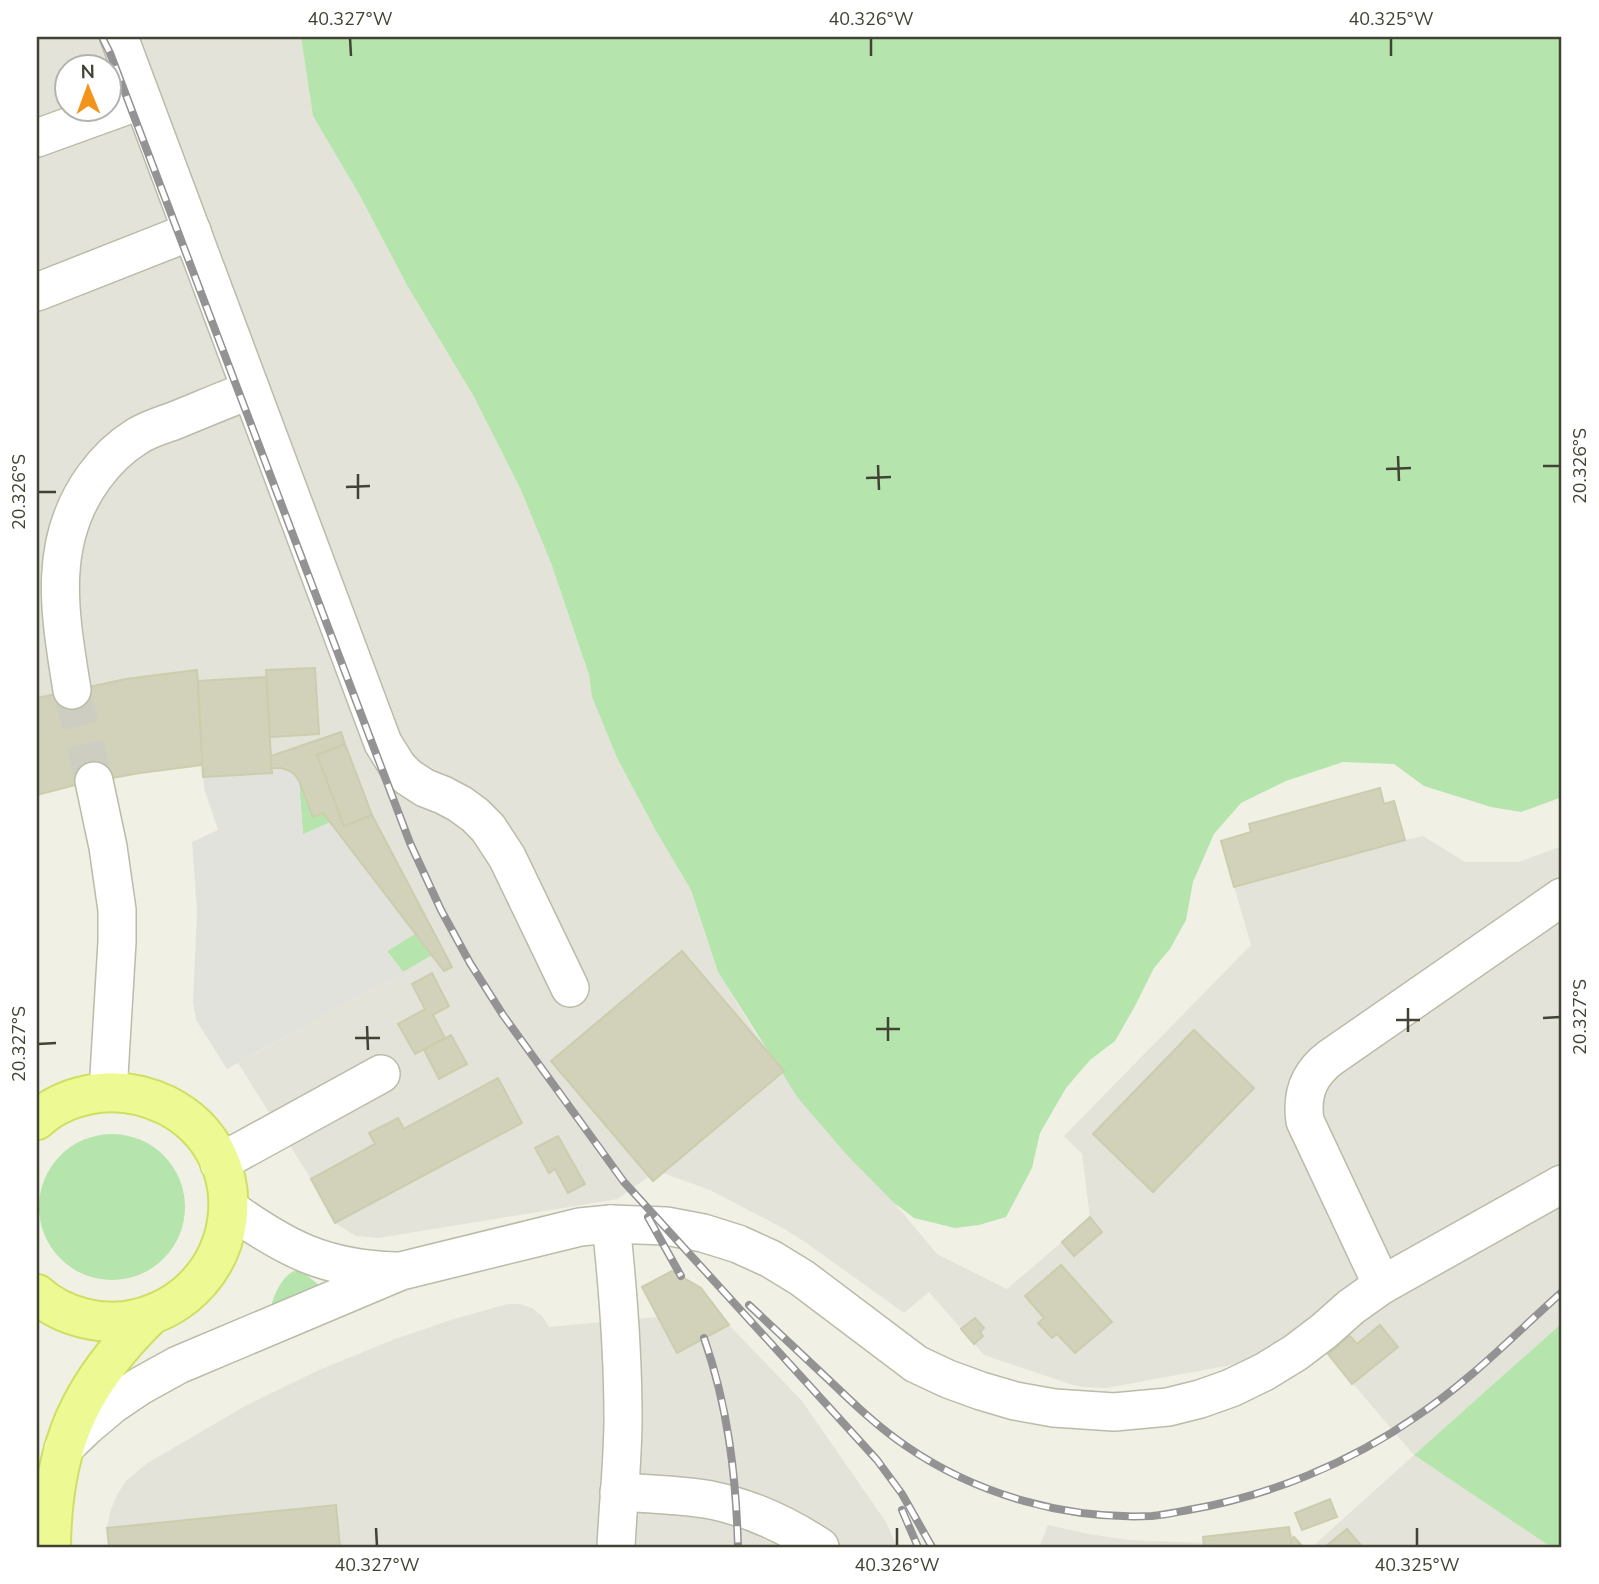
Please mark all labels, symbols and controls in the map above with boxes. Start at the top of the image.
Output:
text: 40.327°W [308,7,393,31]
text: 40.326°W [829,7,914,31]
text: 40.325°W [1349,7,1434,31]
north arrow [52,52,122,122]
text: N [80,59,95,85]
text: 20.326°S [1568,428,1592,504]
text: 20.326°S [7,454,31,530]
text: 20.327°S [1568,979,1592,1055]
text: 20.327°S [7,1006,31,1082]
text: 40.327°W [335,1553,420,1577]
text: 40.326°W [855,1553,940,1577]
text: 40.325°W [1375,1553,1460,1577]

